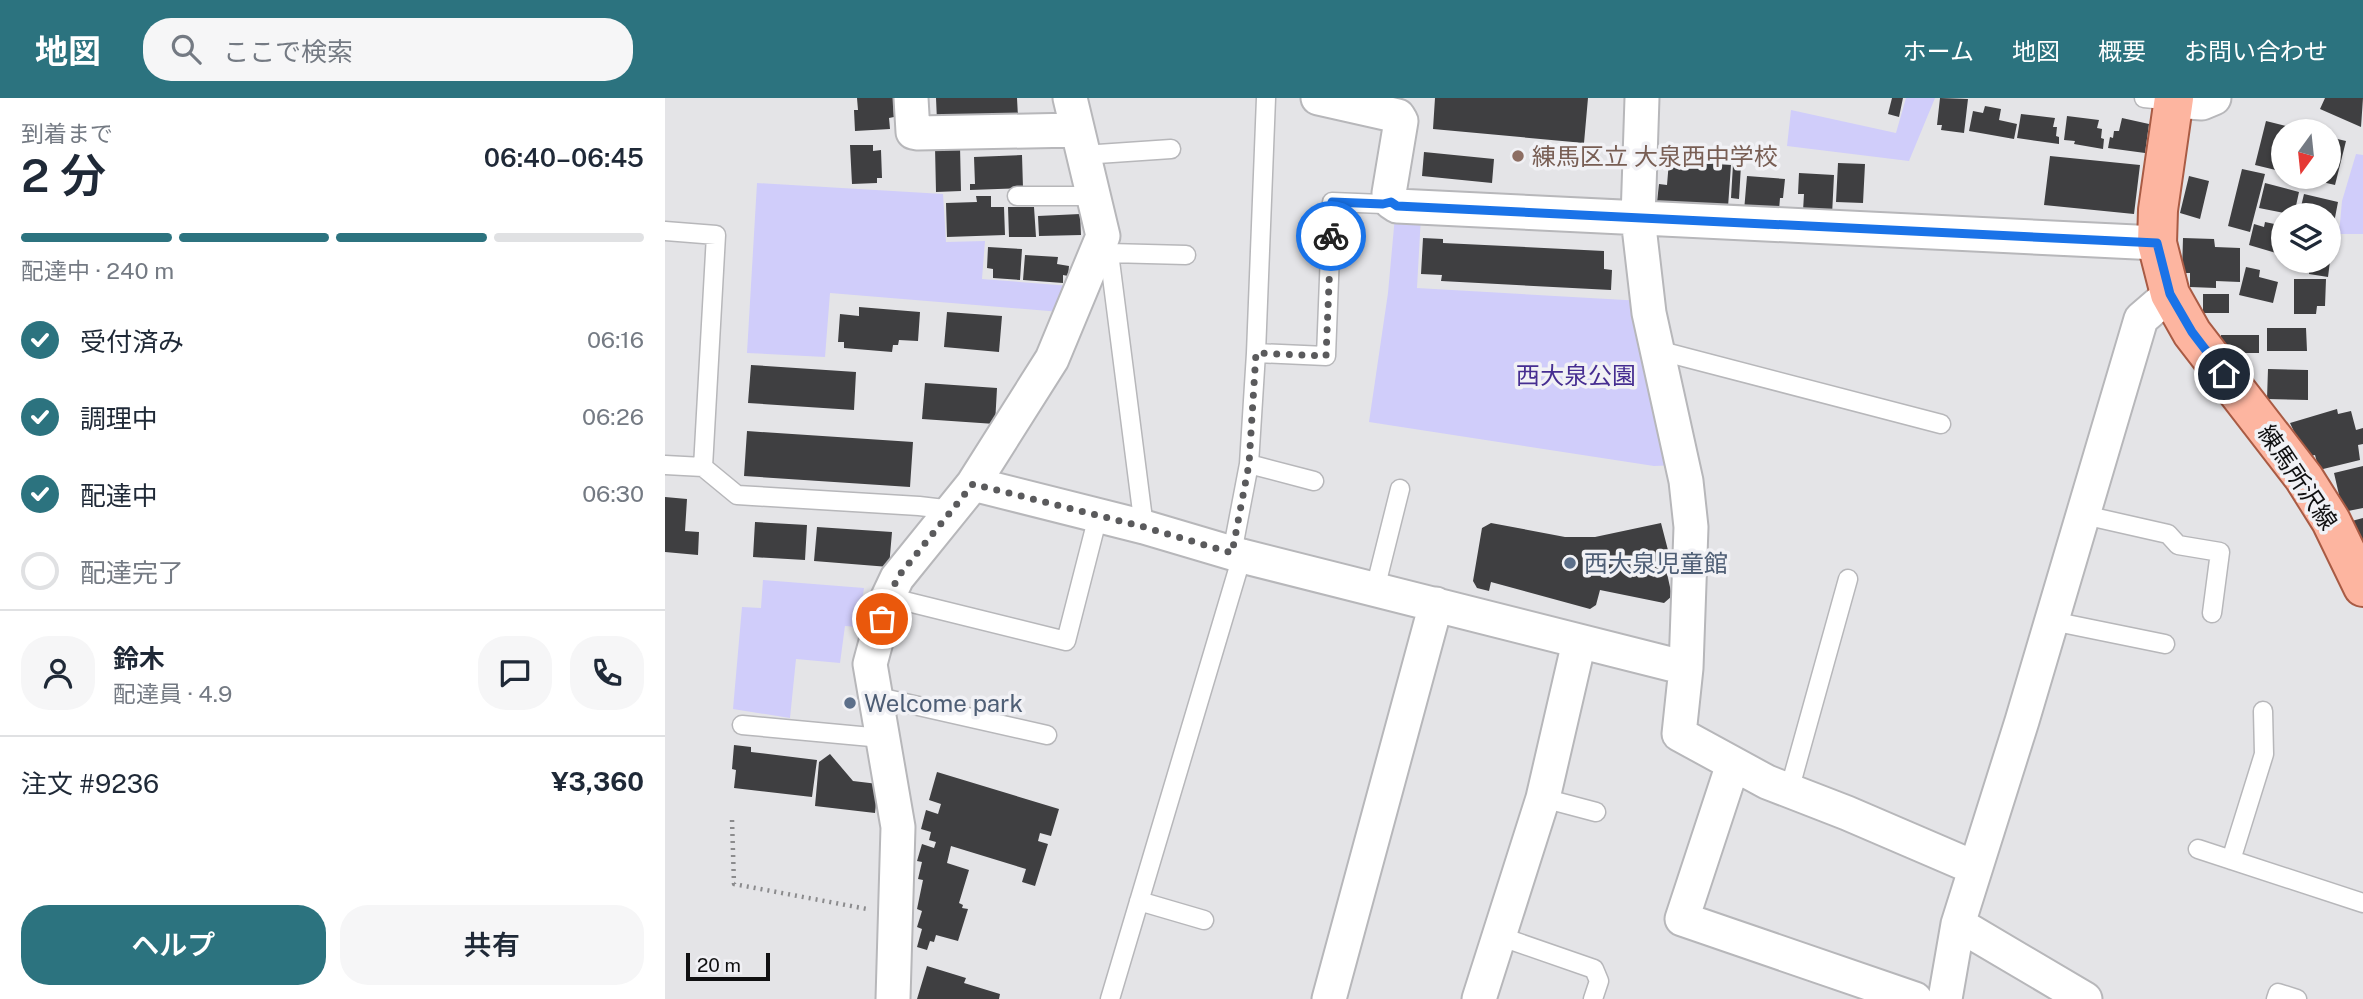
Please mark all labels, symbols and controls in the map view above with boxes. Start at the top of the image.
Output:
search box [143,18,633,81]
icon: search [167,30,205,68]
text: 地図 [35,32,101,70]
text: ここで検索 [223,36,353,67]
text: ホーム [1903,37,1974,65]
text: 地図 [2012,37,2060,65]
text: 概要 [2098,37,2146,65]
text: お問い合わせ [2184,37,2328,65]
north arrow [2271,119,2341,189]
map controls [2271,119,2341,273]
text: 到着まで [21,120,113,147]
text: 06:40–06:45 [484,142,644,173]
place label: 練馬区立 大泉西中学校 [1532,142,1778,170]
text: 2 分 [21,148,106,202]
marker: 練馬区立 大泉西中学校 [1510,148,1526,164]
courier [1296,201,1366,271]
button: layers [2271,203,2341,273]
icon: bike [1312,217,1350,255]
text: 配達中 · 240 m [21,257,174,284]
icon: check [21,321,59,359]
text: 受付済み [80,326,184,357]
text: 06:16 [587,326,644,353]
pin [2194,344,2254,404]
icon: home [2205,355,2243,393]
park label: 西大泉公園 [1516,361,1636,389]
icon: check [21,398,59,436]
text: 調理中 [80,403,158,434]
text: 06:26 [582,403,644,430]
street label: 練馬所沢線 [2253,419,2343,535]
icon: check [21,475,59,513]
text: 配達中 [80,480,158,511]
text: 06:30 [582,480,644,507]
place label: 西大泉児童館 [1584,549,1728,577]
marker: 西大泉児童館 [1562,555,1578,571]
text: 配達完了 [80,557,184,588]
pin [852,589,912,649]
icon: bag [863,600,901,638]
button: person [21,636,95,710]
button: chat [478,636,552,710]
button: phone [570,636,644,710]
text: 鈴木 [113,643,165,674]
text: 配達員 · 4.9 [113,680,232,707]
place label: Welcome park [864,689,1023,717]
marker: Welcome park [842,695,858,711]
text: ¥3,360 [551,766,644,797]
text: 注文 #9236 [21,768,159,799]
button: ヘルプ [21,905,326,985]
button: 共有 [340,905,644,985]
scale bar [686,950,770,982]
text: 20 m [697,954,741,976]

